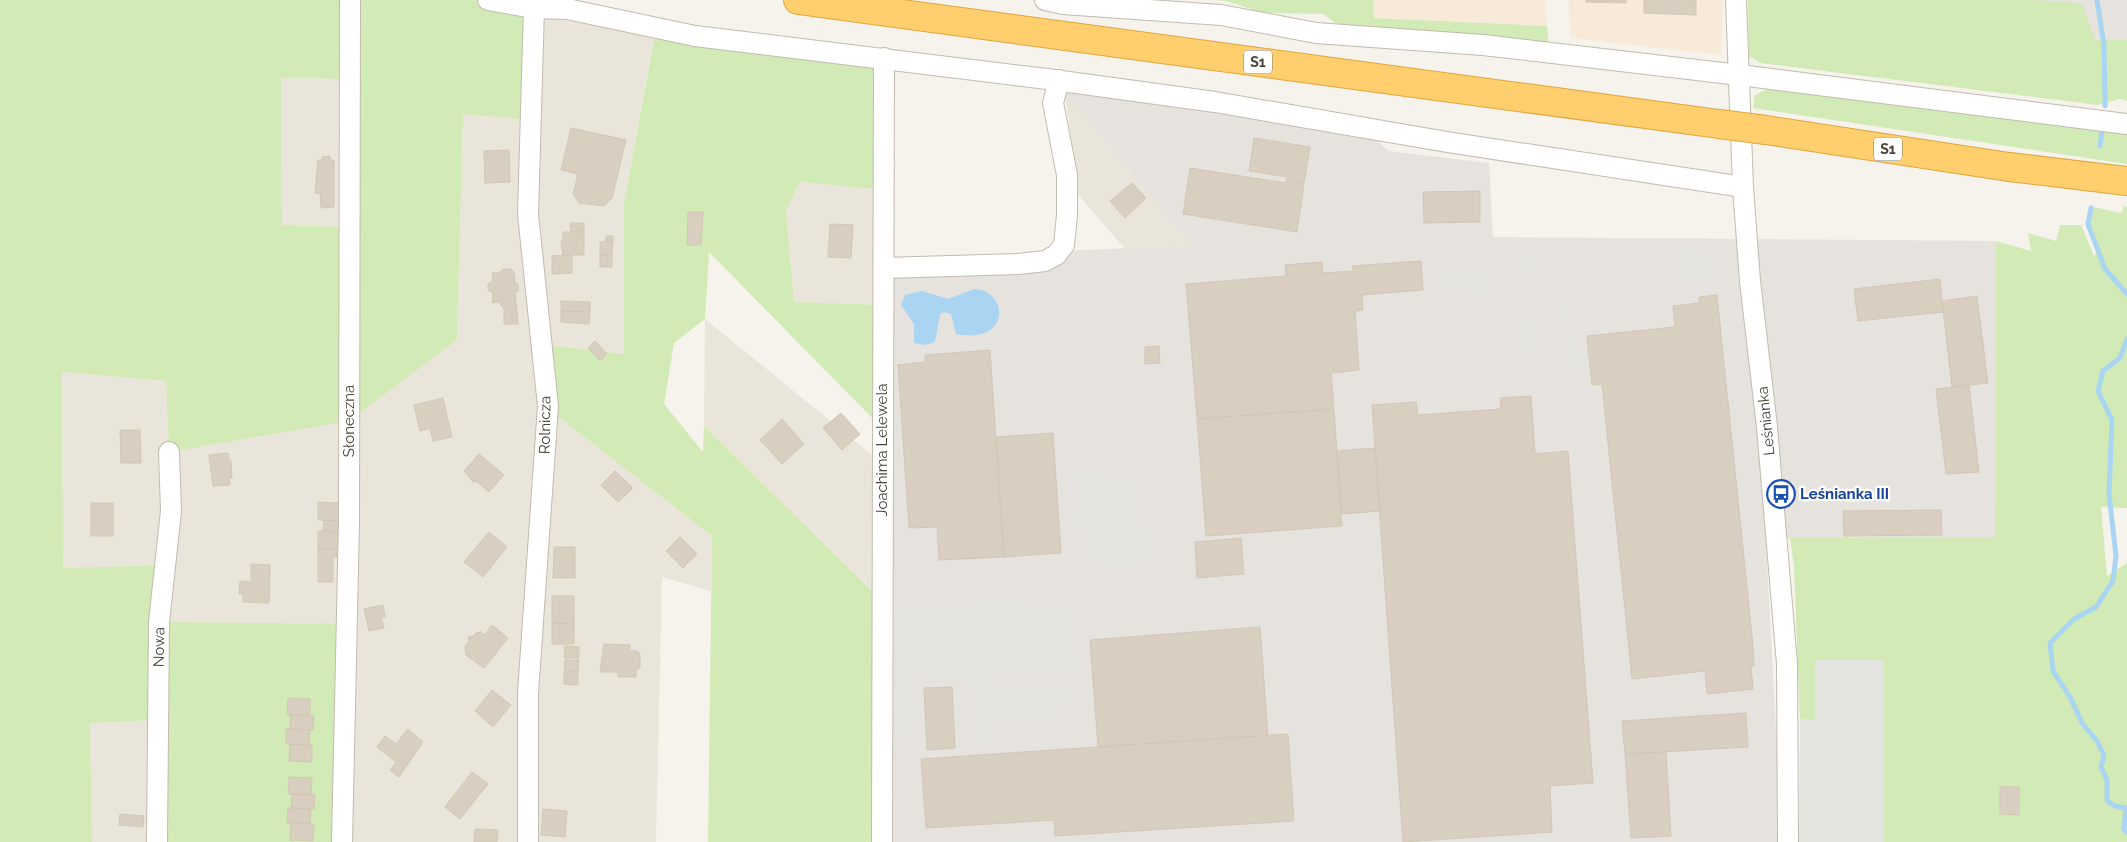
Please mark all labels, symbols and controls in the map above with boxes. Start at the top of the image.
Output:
road number: S1 [1244,51,1272,74]
road number: S1 [1874,138,1902,160]
street label: Joachima Lelewela [873,383,891,517]
street label: Słoneczna [340,385,358,457]
street label: Leśnianka [1753,385,1779,457]
street label: Rolnicza [535,396,555,454]
bus stop icon: Leśnianka III [1766,479,1796,509]
place label: Leśnianka III [1800,485,1889,503]
street label: Nowa [150,627,168,667]

